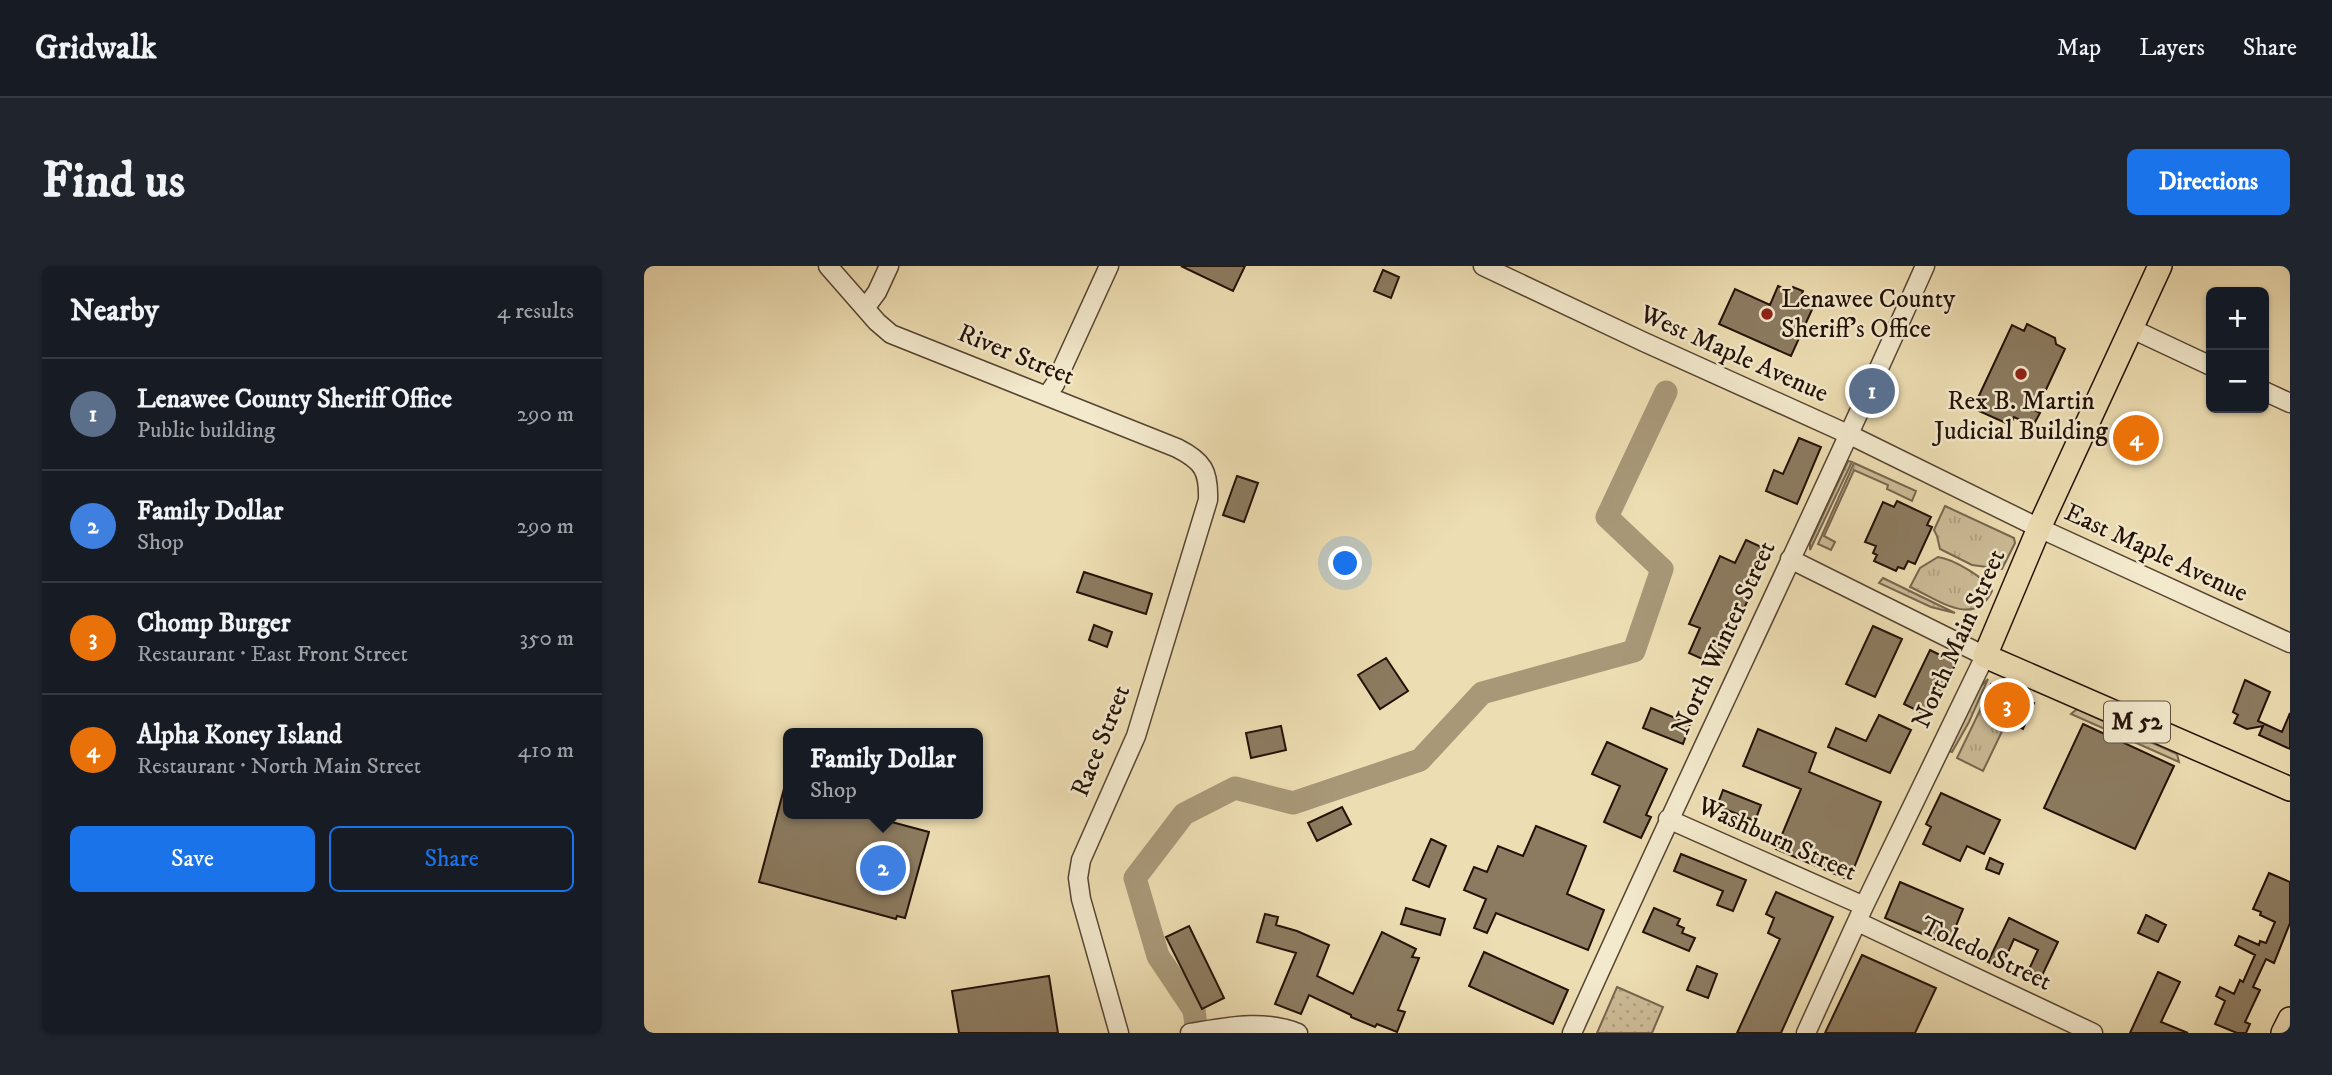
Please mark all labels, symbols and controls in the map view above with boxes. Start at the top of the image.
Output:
text: Gridwalk [35,28,157,69]
text: Map [2057,33,2101,63]
text: Layers [2139,33,2205,63]
text: Share [2243,33,2297,63]
button: Directions [2127,149,2290,215]
text: Find us [42,151,185,213]
place label: Lenawee County Sheriff's Office [1781,283,1956,346]
map controls [2206,287,2269,413]
button: + [2206,287,2269,350]
text: Nearby [70,293,159,330]
text: 4 results [497,297,574,326]
street label: West Maple Avenue [1634,297,1833,410]
marker: Lenawee County Sheriff's Office [1759,306,1775,322]
street label: River Street [953,317,1079,393]
button: − [2206,350,2269,413]
pin: 1 [1849,365,1895,417]
marker: Rex B. Martin Judicial Building [2013,366,2029,382]
text: Lenawee County Sheriff Office [137,383,452,416]
place label: Rex B. Martin Judicial Building [1932,385,2108,448]
text: 1 [89,400,97,429]
text: 290 m [517,400,574,429]
pin: 4 [2113,412,2159,464]
text: Public building [137,416,275,445]
text: Family Dollar [137,495,283,528]
street label: East Maple Avenue [2059,496,2253,610]
text: 2 [87,512,99,541]
text: 290 m [517,512,574,541]
text: Shop [137,528,184,557]
street label: North Winter Street [1665,536,1783,740]
street label: North Main Street [1905,544,2013,734]
your location [1328,546,1362,580]
text: Chomp Burger [137,607,290,640]
text: 3 [89,624,97,653]
text: 350 m [519,624,574,653]
text: Restaurant · East Front Street [137,640,408,669]
pin: 3 [1984,679,2030,731]
street label: Race Street [1064,680,1138,802]
road number: M 52 [2104,701,2170,742]
text: Alpha Koney Island [137,719,342,752]
popup [783,728,983,819]
text: 4 [86,736,100,765]
text: 410 m [518,736,574,765]
text: Family Dollar [810,743,956,776]
text: Restaurant · North Main Street [137,752,421,781]
text: Shop [810,776,857,805]
street label: Washburn Street [1691,789,1862,889]
button: Save [70,826,315,892]
button: Share [329,826,574,892]
pin: 2 [860,842,906,894]
street label: Toledo Street [1915,909,2057,999]

